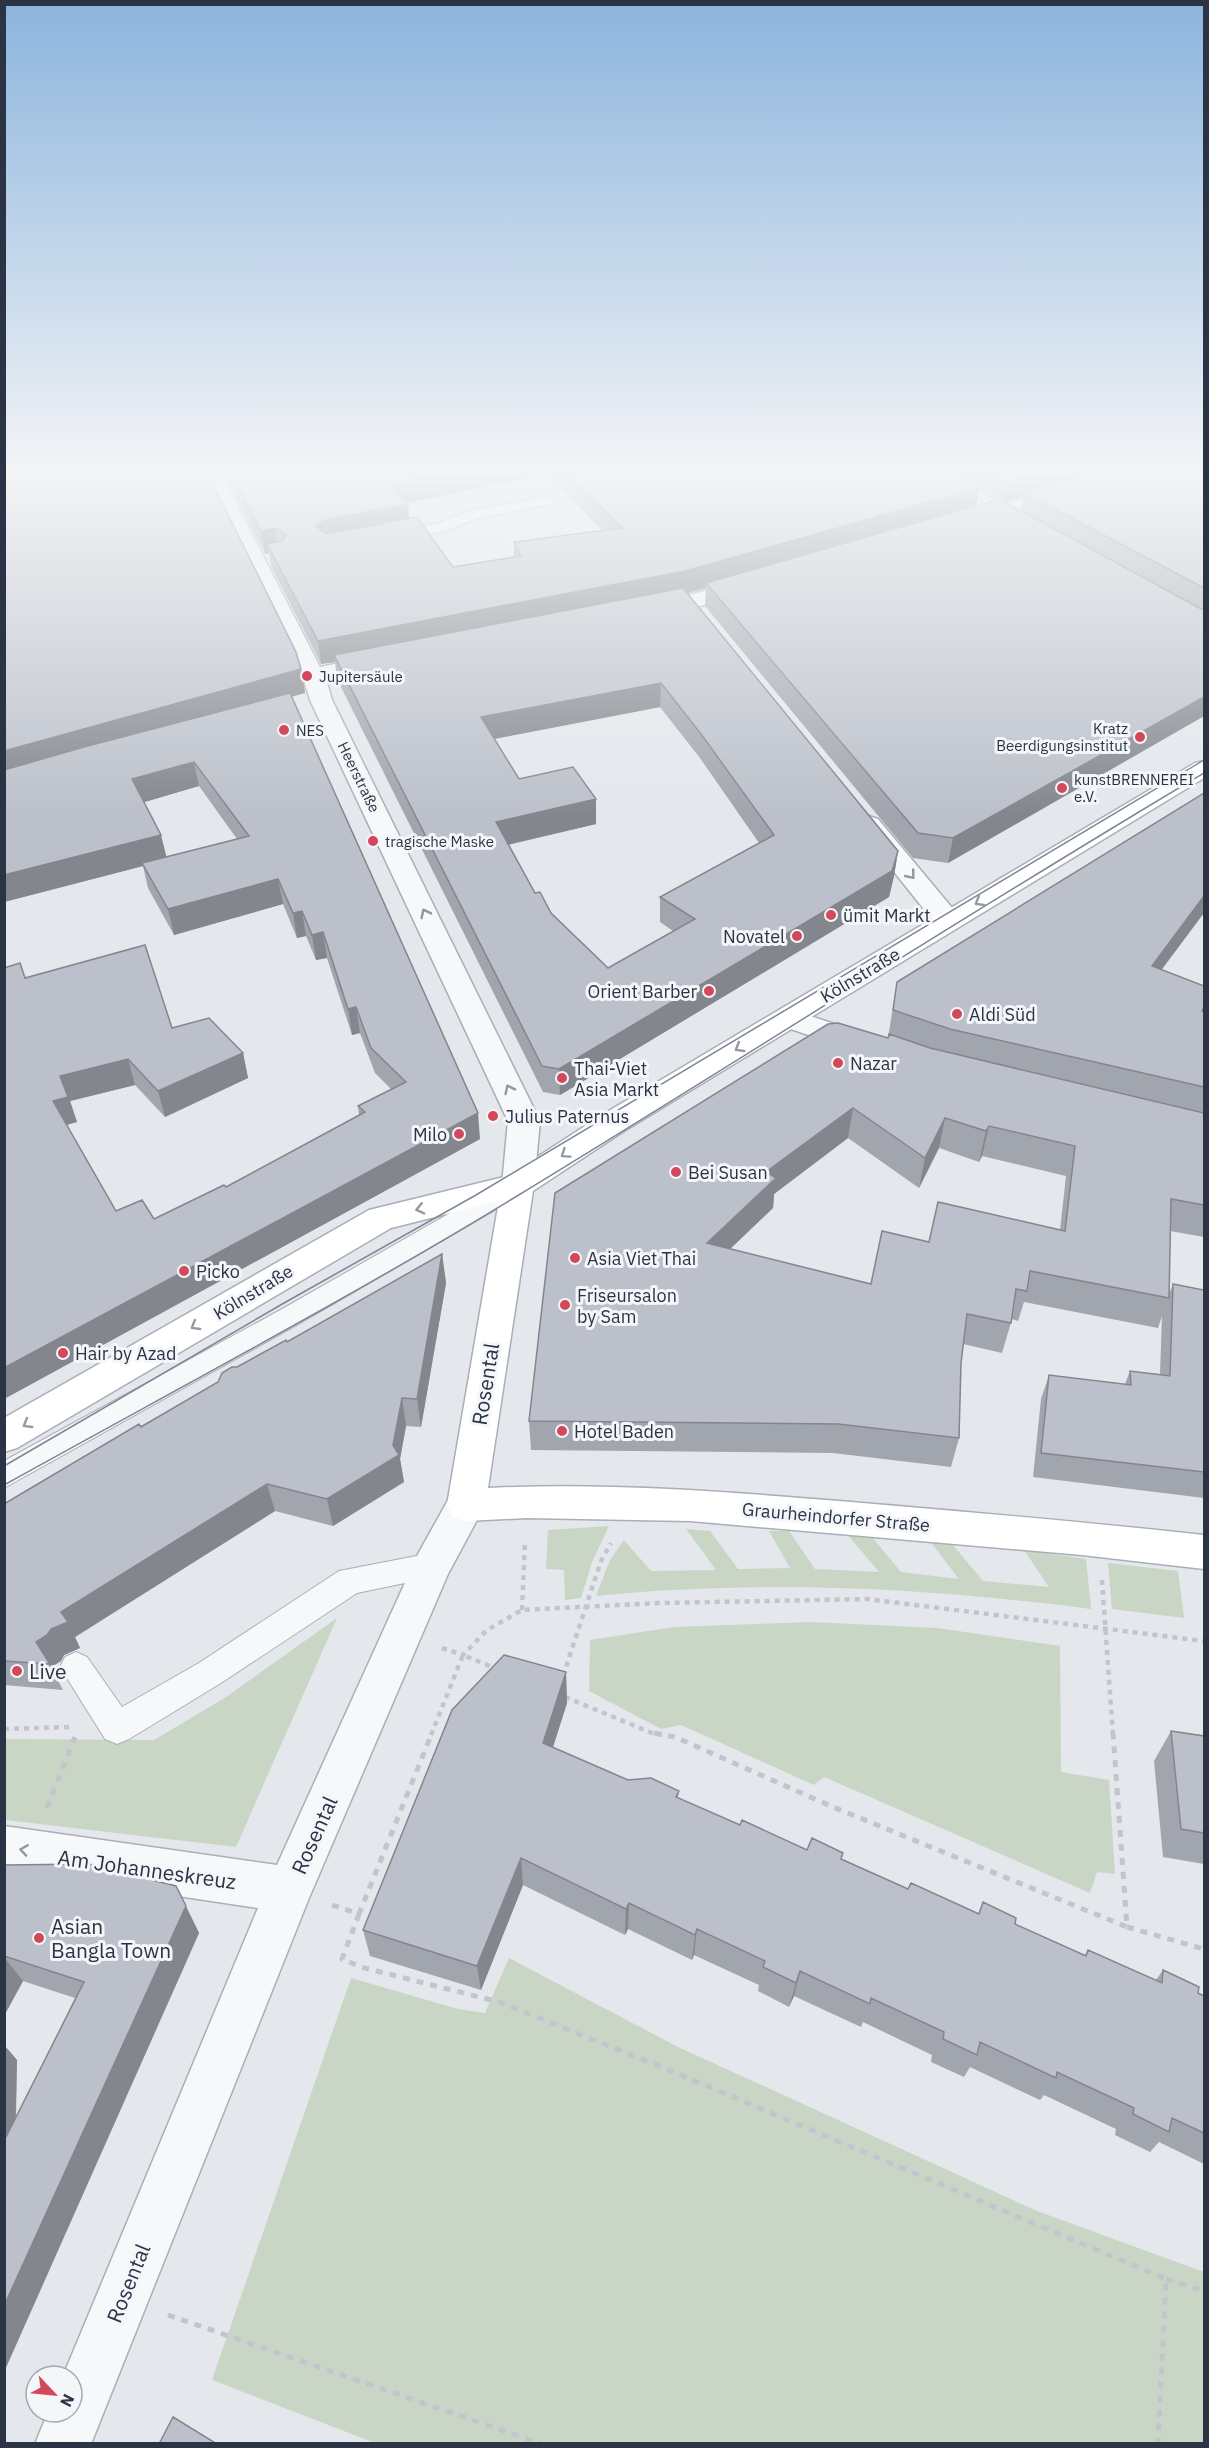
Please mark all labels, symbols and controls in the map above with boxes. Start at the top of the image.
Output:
place label: Jupitersäule [319,667,403,686]
marker: Jupitersäule [300,669,314,683]
place label: Kratz Beerdigungsinstitut [996,719,1128,755]
place label: NES [296,721,324,740]
marker: NES [277,723,291,737]
marker: Kratz Beerdigungsinstitut [1133,730,1147,744]
street label: Heerstraße [334,739,384,815]
place label: kunstBRENNEREI e.V. [1074,770,1194,806]
marker: kunstBRENNEREI e.V. [1055,781,1069,795]
place label: tragische Maske [385,832,494,851]
marker: tragische Maske [366,834,380,848]
one-way arrow [903,869,914,880]
one-way arrow [975,895,985,907]
place label: ümit Markt [843,904,930,927]
one-way arrow [420,908,432,919]
marker: ümit Markt [824,908,838,922]
place label: Novatel [723,925,785,948]
marker: Novatel [790,929,804,943]
street label: Kölnstraße [816,942,904,1008]
place label: Orient Barber [588,980,697,1003]
marker: Orient Barber [702,984,716,998]
place label: Aldi Süd [969,1003,1036,1026]
marker: Aldi Süd [950,1007,964,1021]
one-way arrow [734,1041,745,1053]
place label: Nazar [850,1052,897,1075]
marker: Nazar [831,1056,845,1070]
place label: Thai-Viet Asia Markt [574,1057,659,1101]
marker: Thai-Viet Asia Markt [555,1071,569,1085]
one-way arrow [504,1084,516,1095]
place label: Julius Paternus [505,1105,629,1128]
marker: Julius Paternus [486,1109,500,1123]
place label: Milo [413,1123,447,1146]
marker: Milo [452,1127,466,1141]
one-way arrow [561,1147,572,1158]
place label: Bei Susan [688,1161,768,1184]
marker: Bei Susan [669,1165,683,1179]
one-way arrow [415,1201,425,1214]
place label: Asia Viet Thai [587,1247,696,1270]
marker: Asia Viet Thai [568,1251,582,1265]
street label: Kölnstraße [209,1259,297,1325]
place label: Picko [196,1260,240,1283]
marker: Picko [177,1264,191,1278]
place label: Friseursalon by Sam [577,1284,677,1328]
marker: Friseursalon by Sam [558,1298,572,1312]
one-way arrow [191,1319,201,1330]
street label: Rosental [465,1341,505,1427]
place label: Hair by Azad [75,1342,176,1365]
marker: Hair by Azad [56,1346,70,1360]
one-way arrow [23,1417,33,1429]
place label: Hotel Baden [574,1420,674,1443]
marker: Hotel Baden [555,1424,569,1438]
street label: Graurheindorfer Straße [741,1497,931,1537]
place label: Live [29,1657,66,1685]
marker: Live [10,1664,24,1678]
street label: Rosental [284,1791,344,1879]
street label: Am Johanneskreuz [56,1843,238,1895]
one-way arrow [19,1845,28,1857]
place label: Asian Bangla Town [51,1912,171,1964]
marker: Asian Bangla Town [32,1931,46,1945]
street label: Rosental [99,2239,157,2327]
north arrow [24,2364,84,2424]
text: N [56,2391,79,2410]

